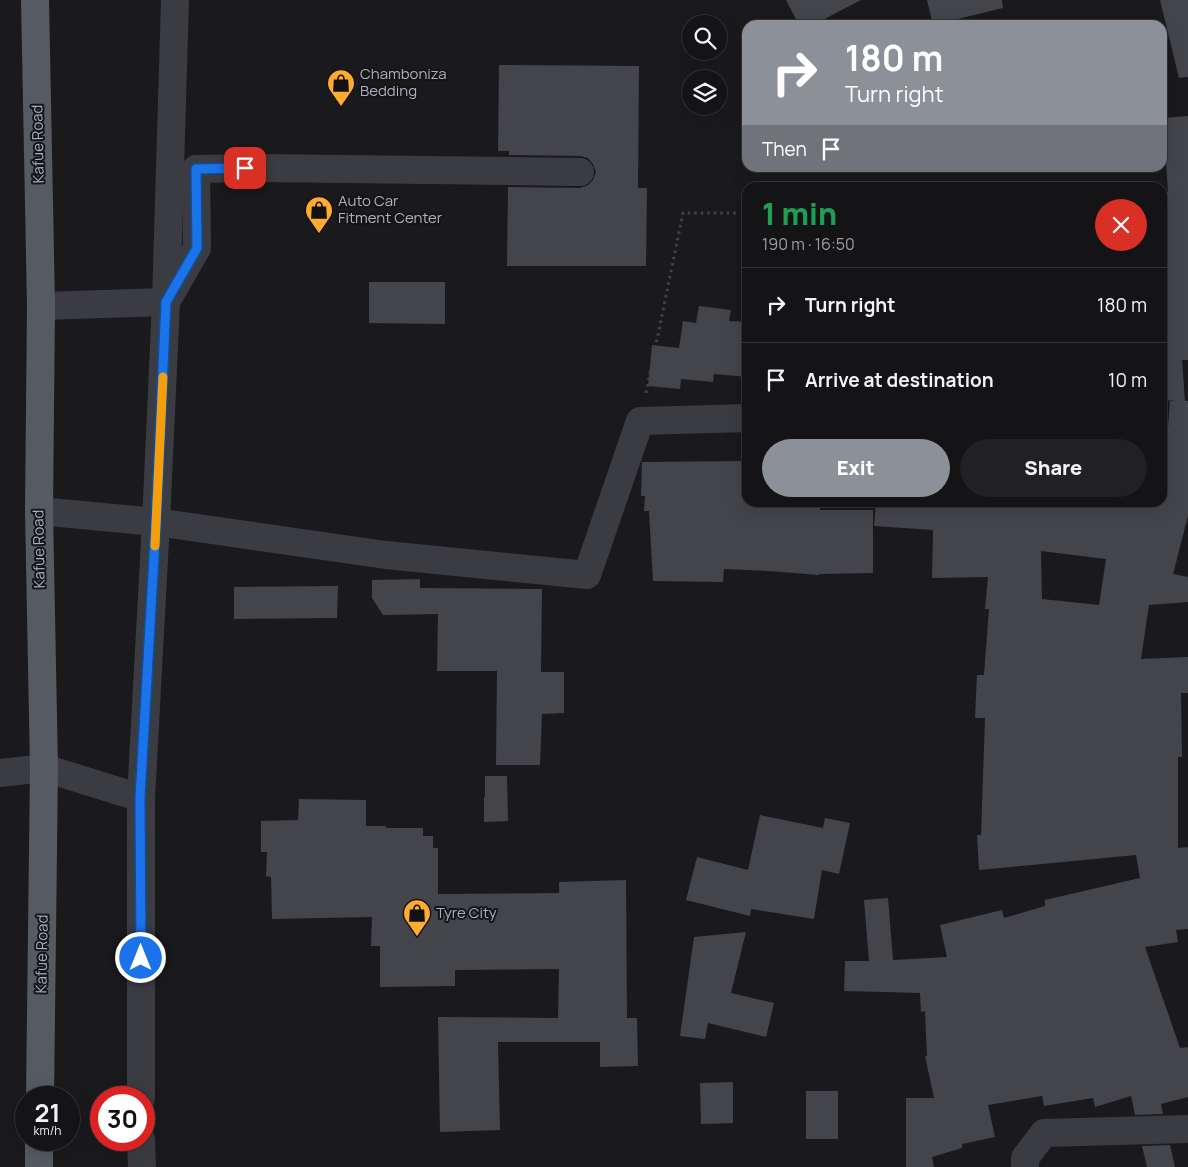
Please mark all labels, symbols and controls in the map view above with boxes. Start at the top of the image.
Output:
map controls [682,15,727,115]
button: search [682,15,727,60]
text: 180 m [845,34,943,82]
icon: right [762,40,827,105]
place label: Chamboniza Bedding [360,63,447,101]
shop icon: Chamboniza Bedding [326,68,356,107]
button: layers [682,70,727,115]
text: Turn right [845,79,943,109]
street label: Kafue Road [26,104,49,184]
icon: arrive [817,135,845,163]
text: Then [762,136,807,162]
pin [224,147,266,189]
icon: arrive [231,154,259,182]
place label: Auto Car Fitment Center [338,190,443,228]
text: 1 min [762,193,837,234]
shop icon: Auto Car Fitment Center [304,195,334,234]
button: close [1095,199,1147,251]
text: 190 m · 16:50 [762,233,855,255]
icon: right [762,291,790,319]
text: Turn right [805,292,895,318]
text: 180 m [1097,292,1147,318]
icon: arrive [762,366,790,394]
text: Arrive at destination [805,367,994,393]
text: 10 m [1108,367,1147,393]
button: Exit [762,439,950,497]
button: Share [960,439,1147,497]
street label: Kafue Road [27,509,50,589]
shop icon: Tyre City [402,898,432,937]
place label: Tyre City [436,902,497,923]
street label: Kafue Road [30,914,53,994]
position arrow [114,931,166,983]
speed limit sign: 30 [90,1086,155,1151]
text: 21 [35,1095,60,1130]
text: km/h [34,1122,61,1139]

